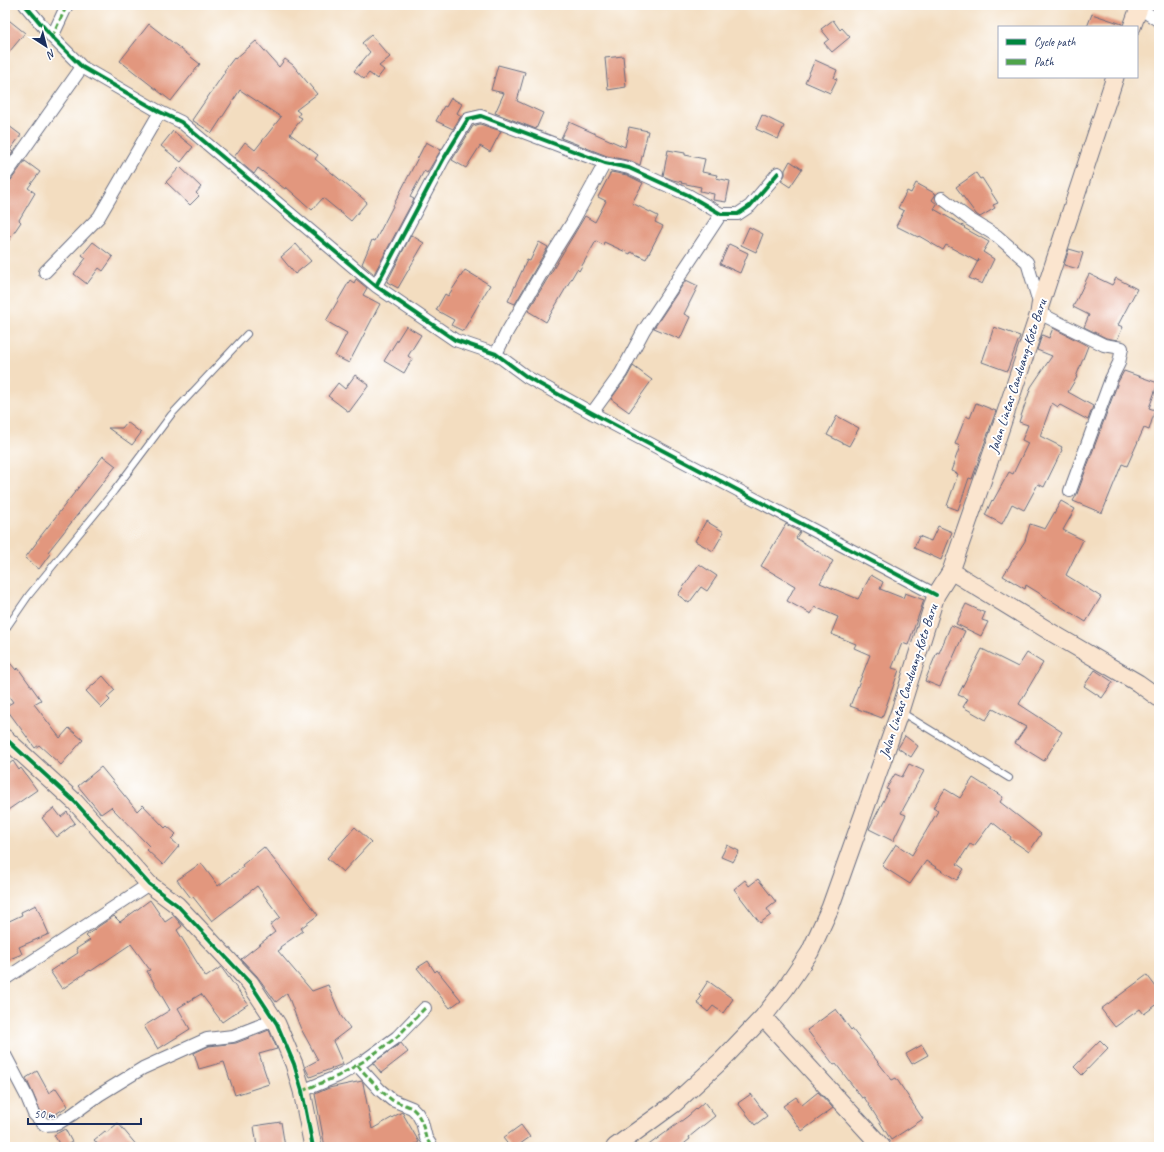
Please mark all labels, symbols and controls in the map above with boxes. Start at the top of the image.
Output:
north arrow [26,26,66,66]
legend [998,26,1138,78]
text: Cycle path [1034,34,1076,50]
text: N [43,46,59,63]
text: Path [1034,54,1054,70]
street label: Jalan Lintas Canduang-Koto Baru [984,297,1051,456]
street label: Jalan Lintas Canduang-Koto Baru [875,602,942,761]
scale bar [28,1100,141,1126]
text: 50 m [34,1106,56,1122]

